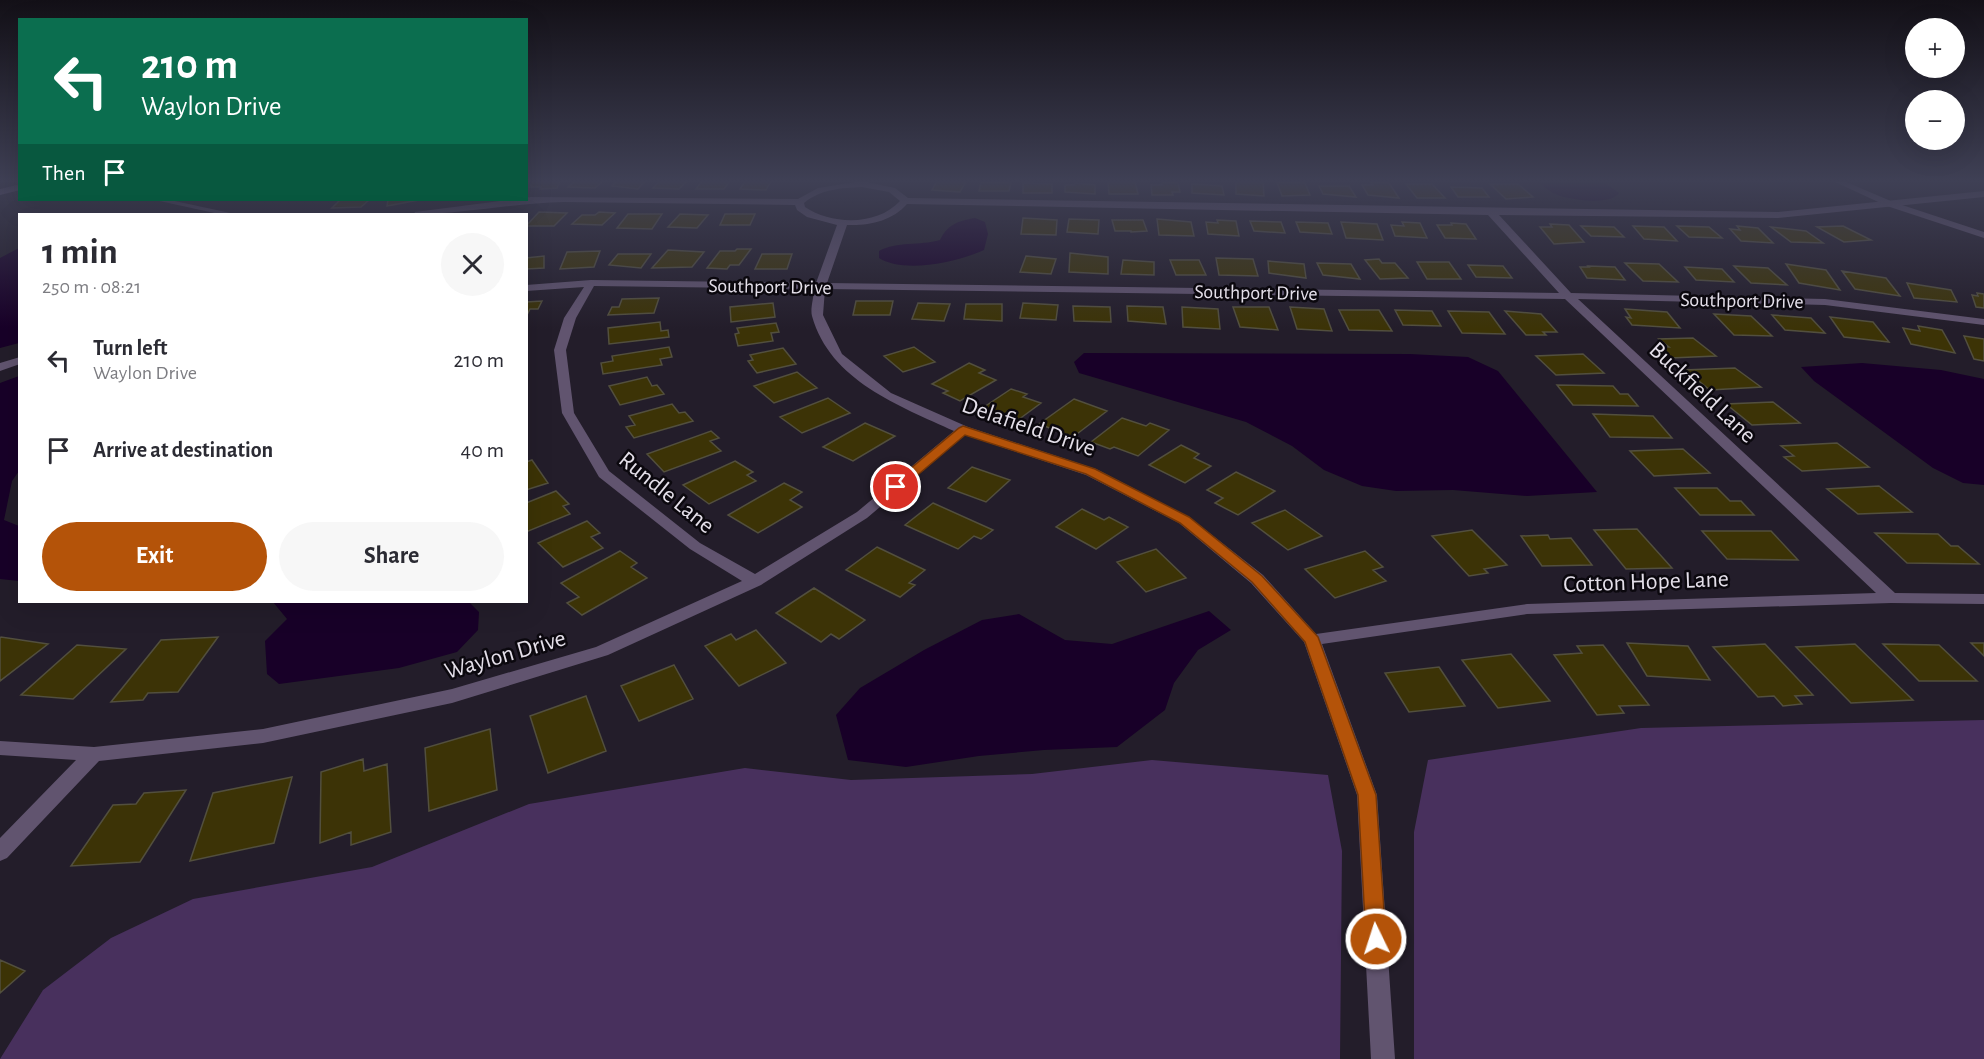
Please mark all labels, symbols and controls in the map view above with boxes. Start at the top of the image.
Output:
map controls [1905,18,1965,150]
button: + [1905,18,1965,78]
icon: left [42,42,120,120]
text: 210 m [141,44,238,86]
button: − [1905,90,1965,150]
text: Waylon Drive [141,93,282,120]
icon: arrive [98,156,131,189]
text: Then [42,162,86,184]
button: close [441,233,504,296]
text: 1 min [42,234,118,270]
street label: Southport Drive [708,276,832,298]
text: 250 m · 08:21 [42,277,141,297]
street label: Southport Drive [1194,282,1318,304]
street label: Southport Drive [1680,290,1804,312]
text: Turn left [93,337,167,359]
street label: Buckfield Lane [1644,337,1760,448]
icon: left [42,344,75,377]
text: 210 m [454,349,504,371]
text: Waylon Drive [93,363,197,383]
street label: Delafield Drive [959,393,1099,461]
icon: arrive [42,434,75,467]
text: Arrive at destination [93,439,273,461]
text: 40 m [461,439,504,461]
street label: Rundle Lane [614,447,719,538]
pin [870,461,921,512]
icon: arrive [879,470,912,503]
button: Exit [42,522,267,591]
button: Share [279,522,504,591]
street label: Cotton Hope Lane [1563,567,1729,597]
street label: Waylon Drive [442,626,569,684]
position arrow [1344,907,1408,971]

